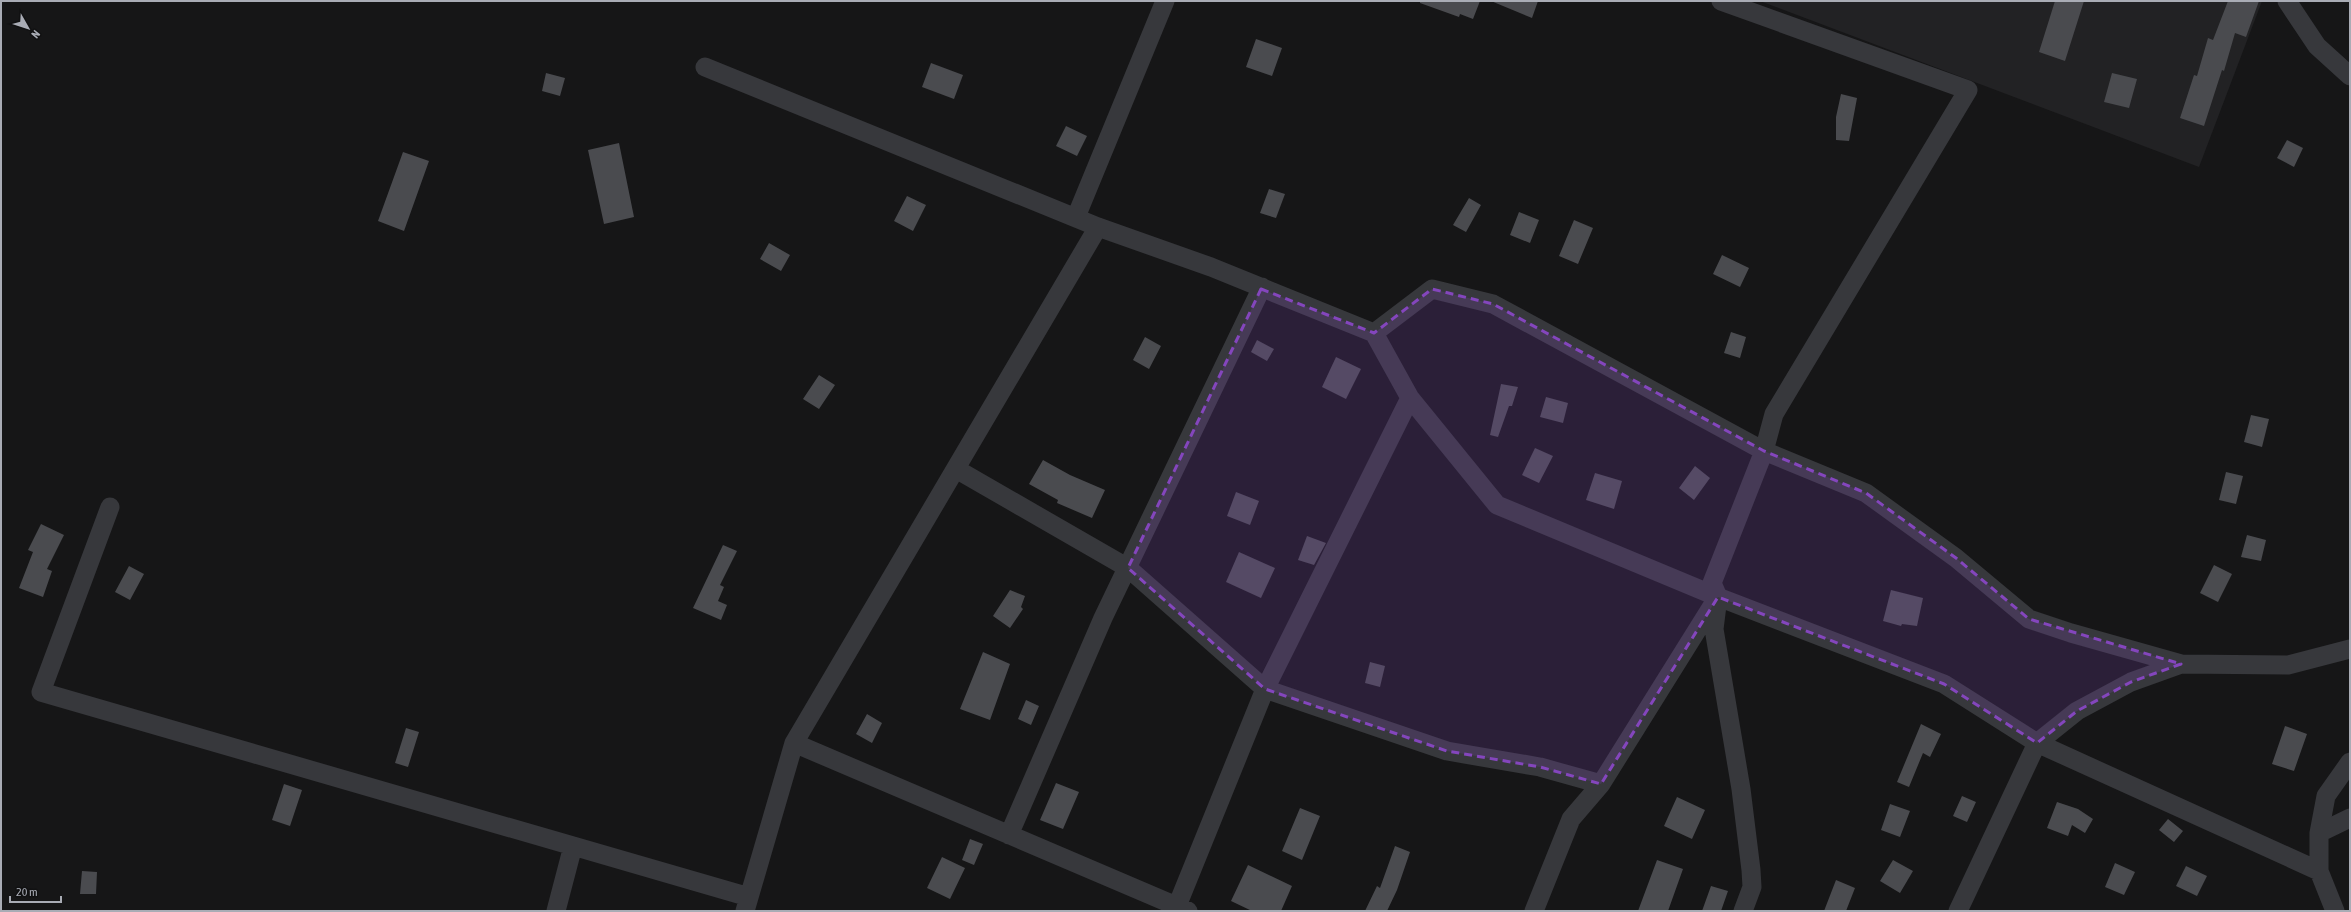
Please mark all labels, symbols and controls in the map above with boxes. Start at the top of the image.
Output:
north arrow [8,8,48,48]
text: N [29,28,42,41]
scale bar [10,878,61,904]
text: 20 m [16,885,38,899]

